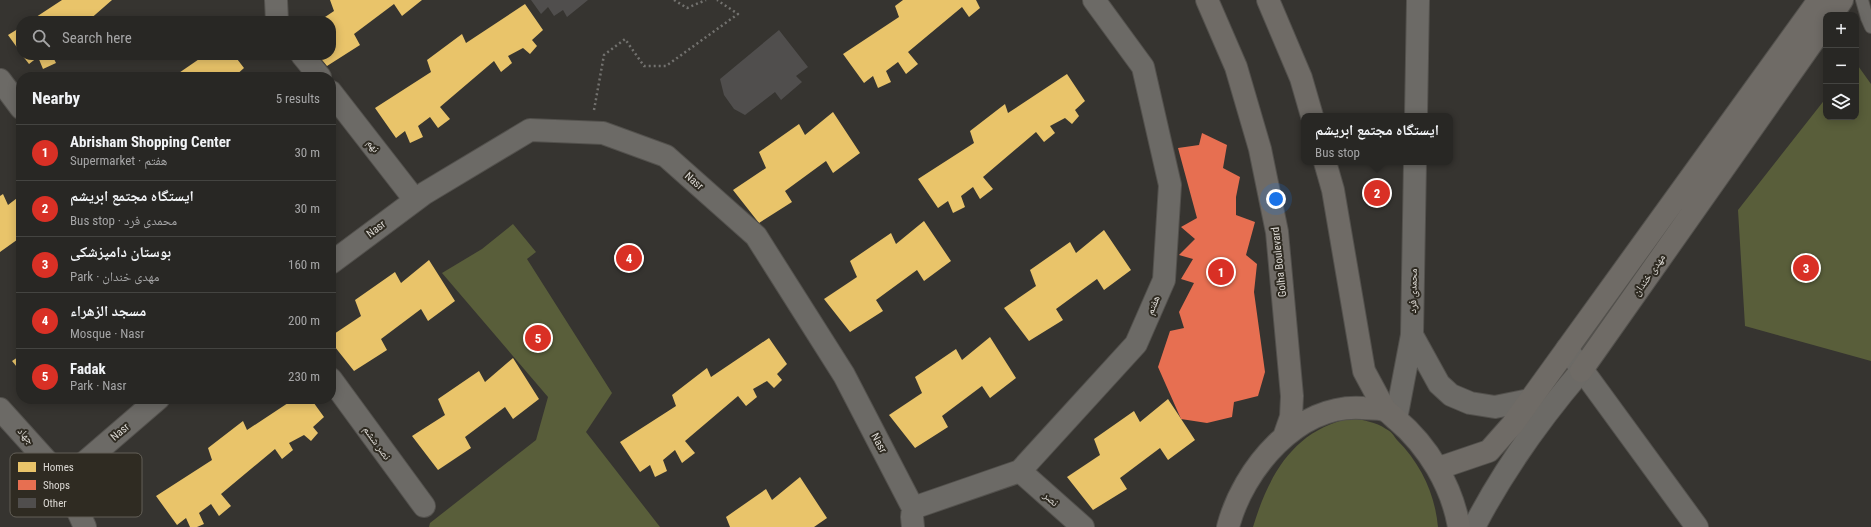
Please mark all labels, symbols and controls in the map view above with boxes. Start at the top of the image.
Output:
map controls [1823,12,1859,120]
button: + [1823,12,1859,48]
search box [16,16,336,60]
icon: search [30,27,52,49]
text: Search here [62,29,132,47]
button: − [1823,48,1859,84]
button: layers [1823,84,1859,120]
text: Nearby [32,88,80,108]
text: 5 results [276,91,320,106]
popup [1301,113,1453,165]
text: ایستگاه مجتمع ابریشم [1315,121,1439,139]
text: Abrisham Shopping Center [70,133,231,151]
street label: نهم [363,137,382,156]
text: 1 [42,145,48,160]
text: 30 m [294,145,320,160]
text: Bus stop [1315,145,1360,160]
text: Supermarket · هفتم [70,153,167,168]
street label: Nasr [682,169,706,193]
pin: 2 [1364,178,1390,208]
text: ایستگاه مجتمع ابریشم [70,187,194,205]
your location [1266,189,1286,209]
text: 2 [42,201,48,216]
text: 30 m [294,201,320,216]
text: Bus stop · محمدی فرد [70,213,177,228]
street label: Nasr [364,217,389,240]
street label: Golha Boulevard [1269,226,1289,298]
text: بوستان دامپزشکی [70,243,171,261]
pin: 4 [616,243,642,273]
street label: مهدی خندان [1630,252,1668,298]
pin: 3 [1793,253,1819,283]
text: 3 [42,257,48,272]
text: 160 m [288,257,320,272]
pin: 1 [1208,257,1234,287]
street label: محمدی فرد [1406,268,1420,314]
text: Park · مهدی خندان [70,269,159,284]
street label: هفتم [1143,293,1164,317]
text: مسجد الزهراء [70,302,146,320]
text: 4 [42,313,48,328]
text: 200 m [288,313,320,328]
pin: 5 [525,323,551,353]
text: Mosque · Nasr [70,326,144,341]
text: Fadak [70,360,106,378]
text: 5 [42,369,48,384]
text: 230 m [288,369,320,384]
text: Park · Nasr [70,378,127,393]
street label: Nasr [108,420,132,444]
street label: نصر ششم [360,423,394,463]
street label: جهاد [15,425,37,447]
street label: Nasr [868,431,890,456]
legend [10,453,142,517]
text: Homes [43,461,74,474]
text: Shops [43,479,70,492]
street label: نصر [1040,488,1061,509]
text: Other [43,497,67,510]

